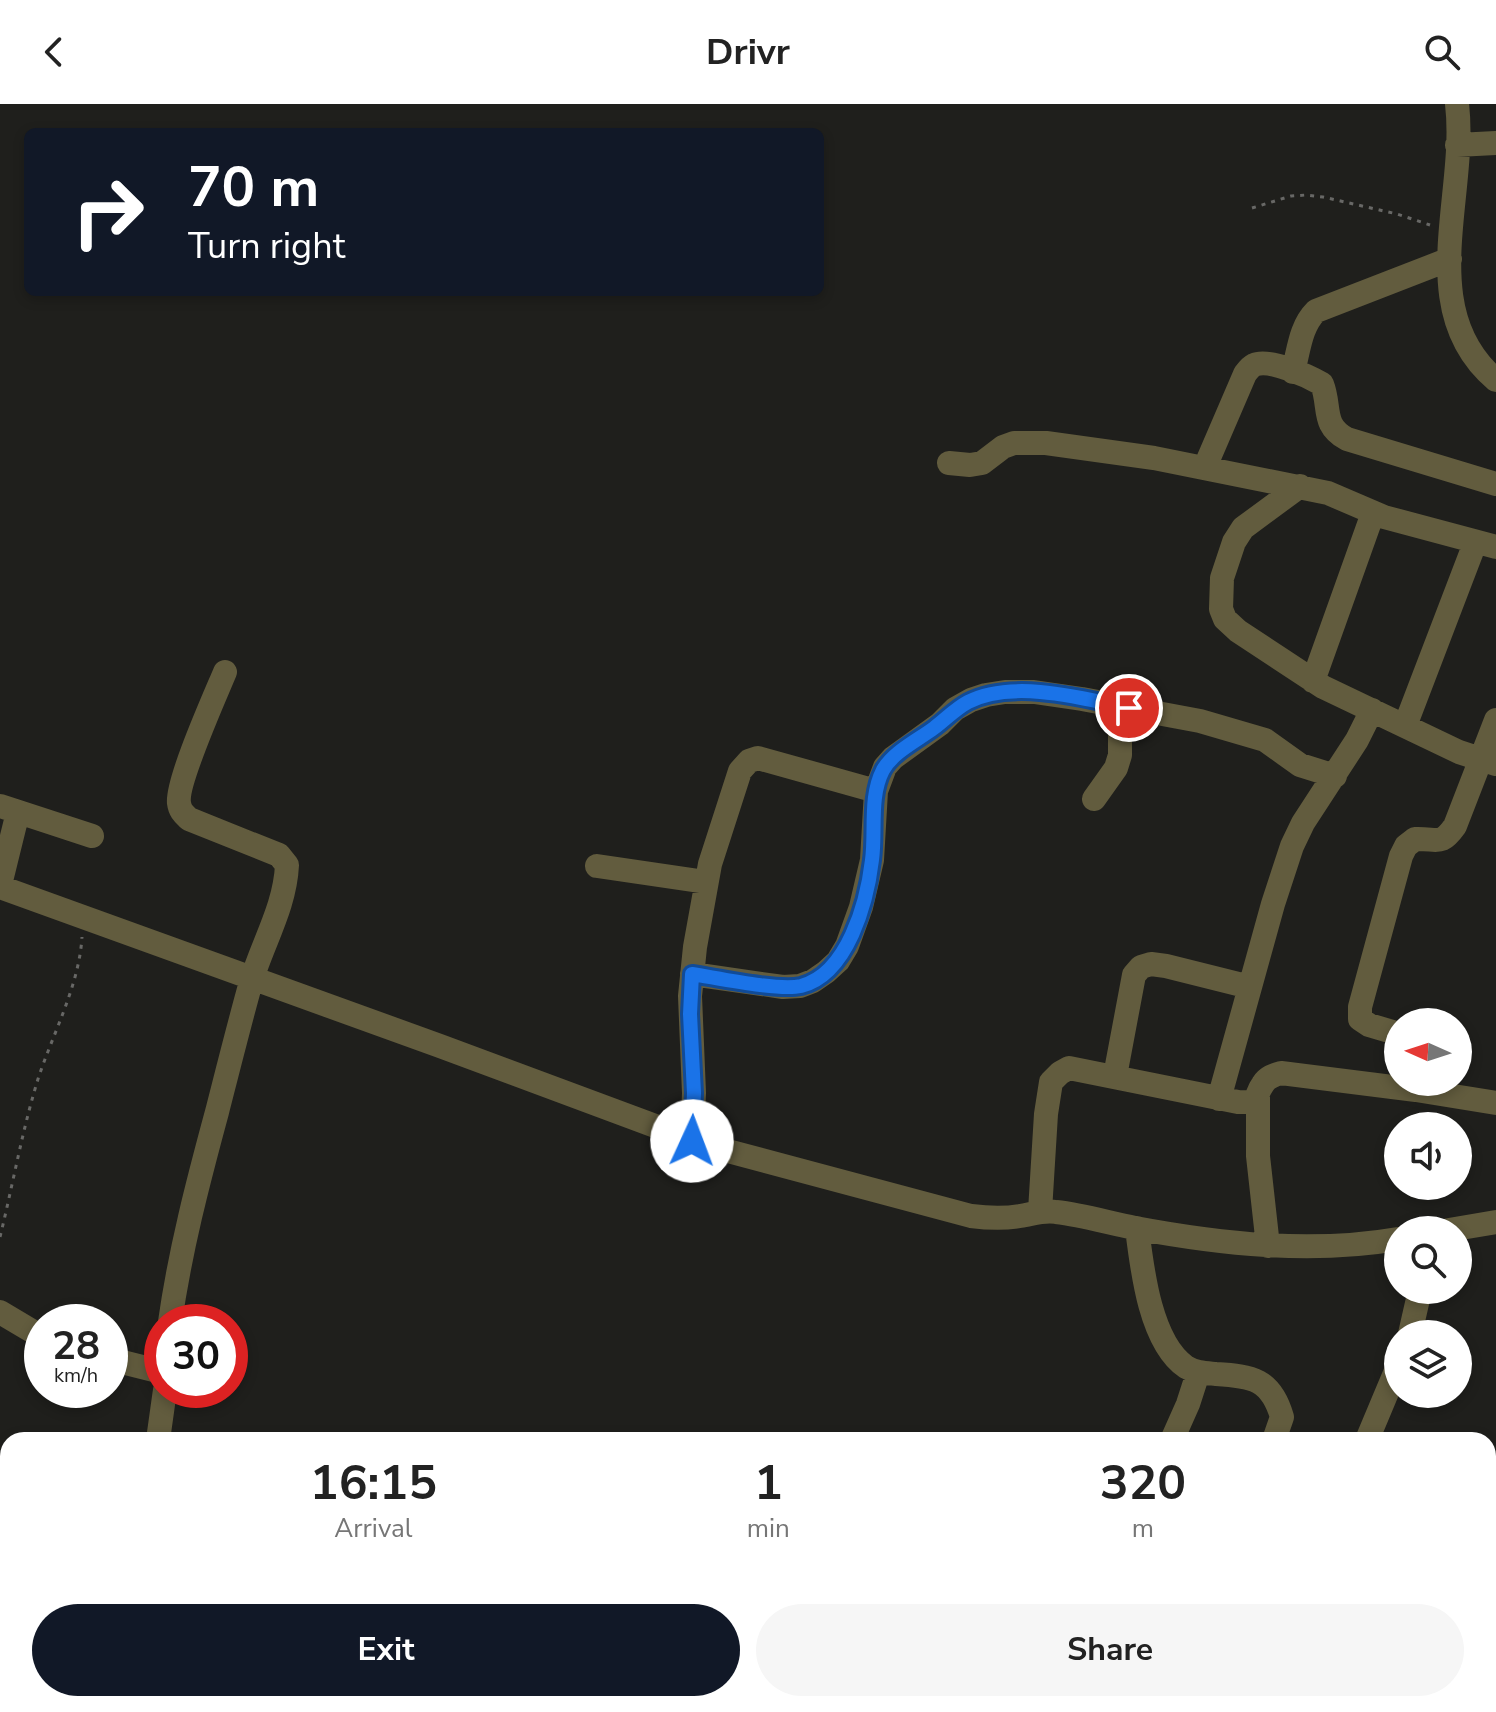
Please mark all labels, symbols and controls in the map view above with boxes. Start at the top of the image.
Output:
text: Drivr [706,28,790,77]
icon: back [32,30,76,74]
icon: search [1420,30,1464,74]
text: 70 m [188,149,319,226]
icon: right [56,160,160,264]
text: Turn right [188,222,345,271]
pin [1095,674,1163,742]
icon: arrive [1107,686,1151,730]
north arrow [1384,1008,1472,1096]
map controls [1384,1008,1472,1408]
position arrow [650,1099,734,1183]
button: sound [1384,1112,1472,1200]
button: search [1384,1216,1472,1304]
speed limit sign: 30 [144,1304,248,1408]
text: 28 [52,1319,100,1373]
button: layers [1384,1320,1472,1408]
text: km/h [54,1362,98,1389]
text: 16:15 [310,1450,437,1516]
text: 1 [754,1450,783,1516]
text: 320 [1100,1450,1186,1516]
text: Arrival [334,1511,413,1546]
text: min [747,1511,790,1546]
text: m [1132,1511,1154,1546]
button: Exit [32,1604,740,1696]
button: Share [756,1604,1464,1696]

